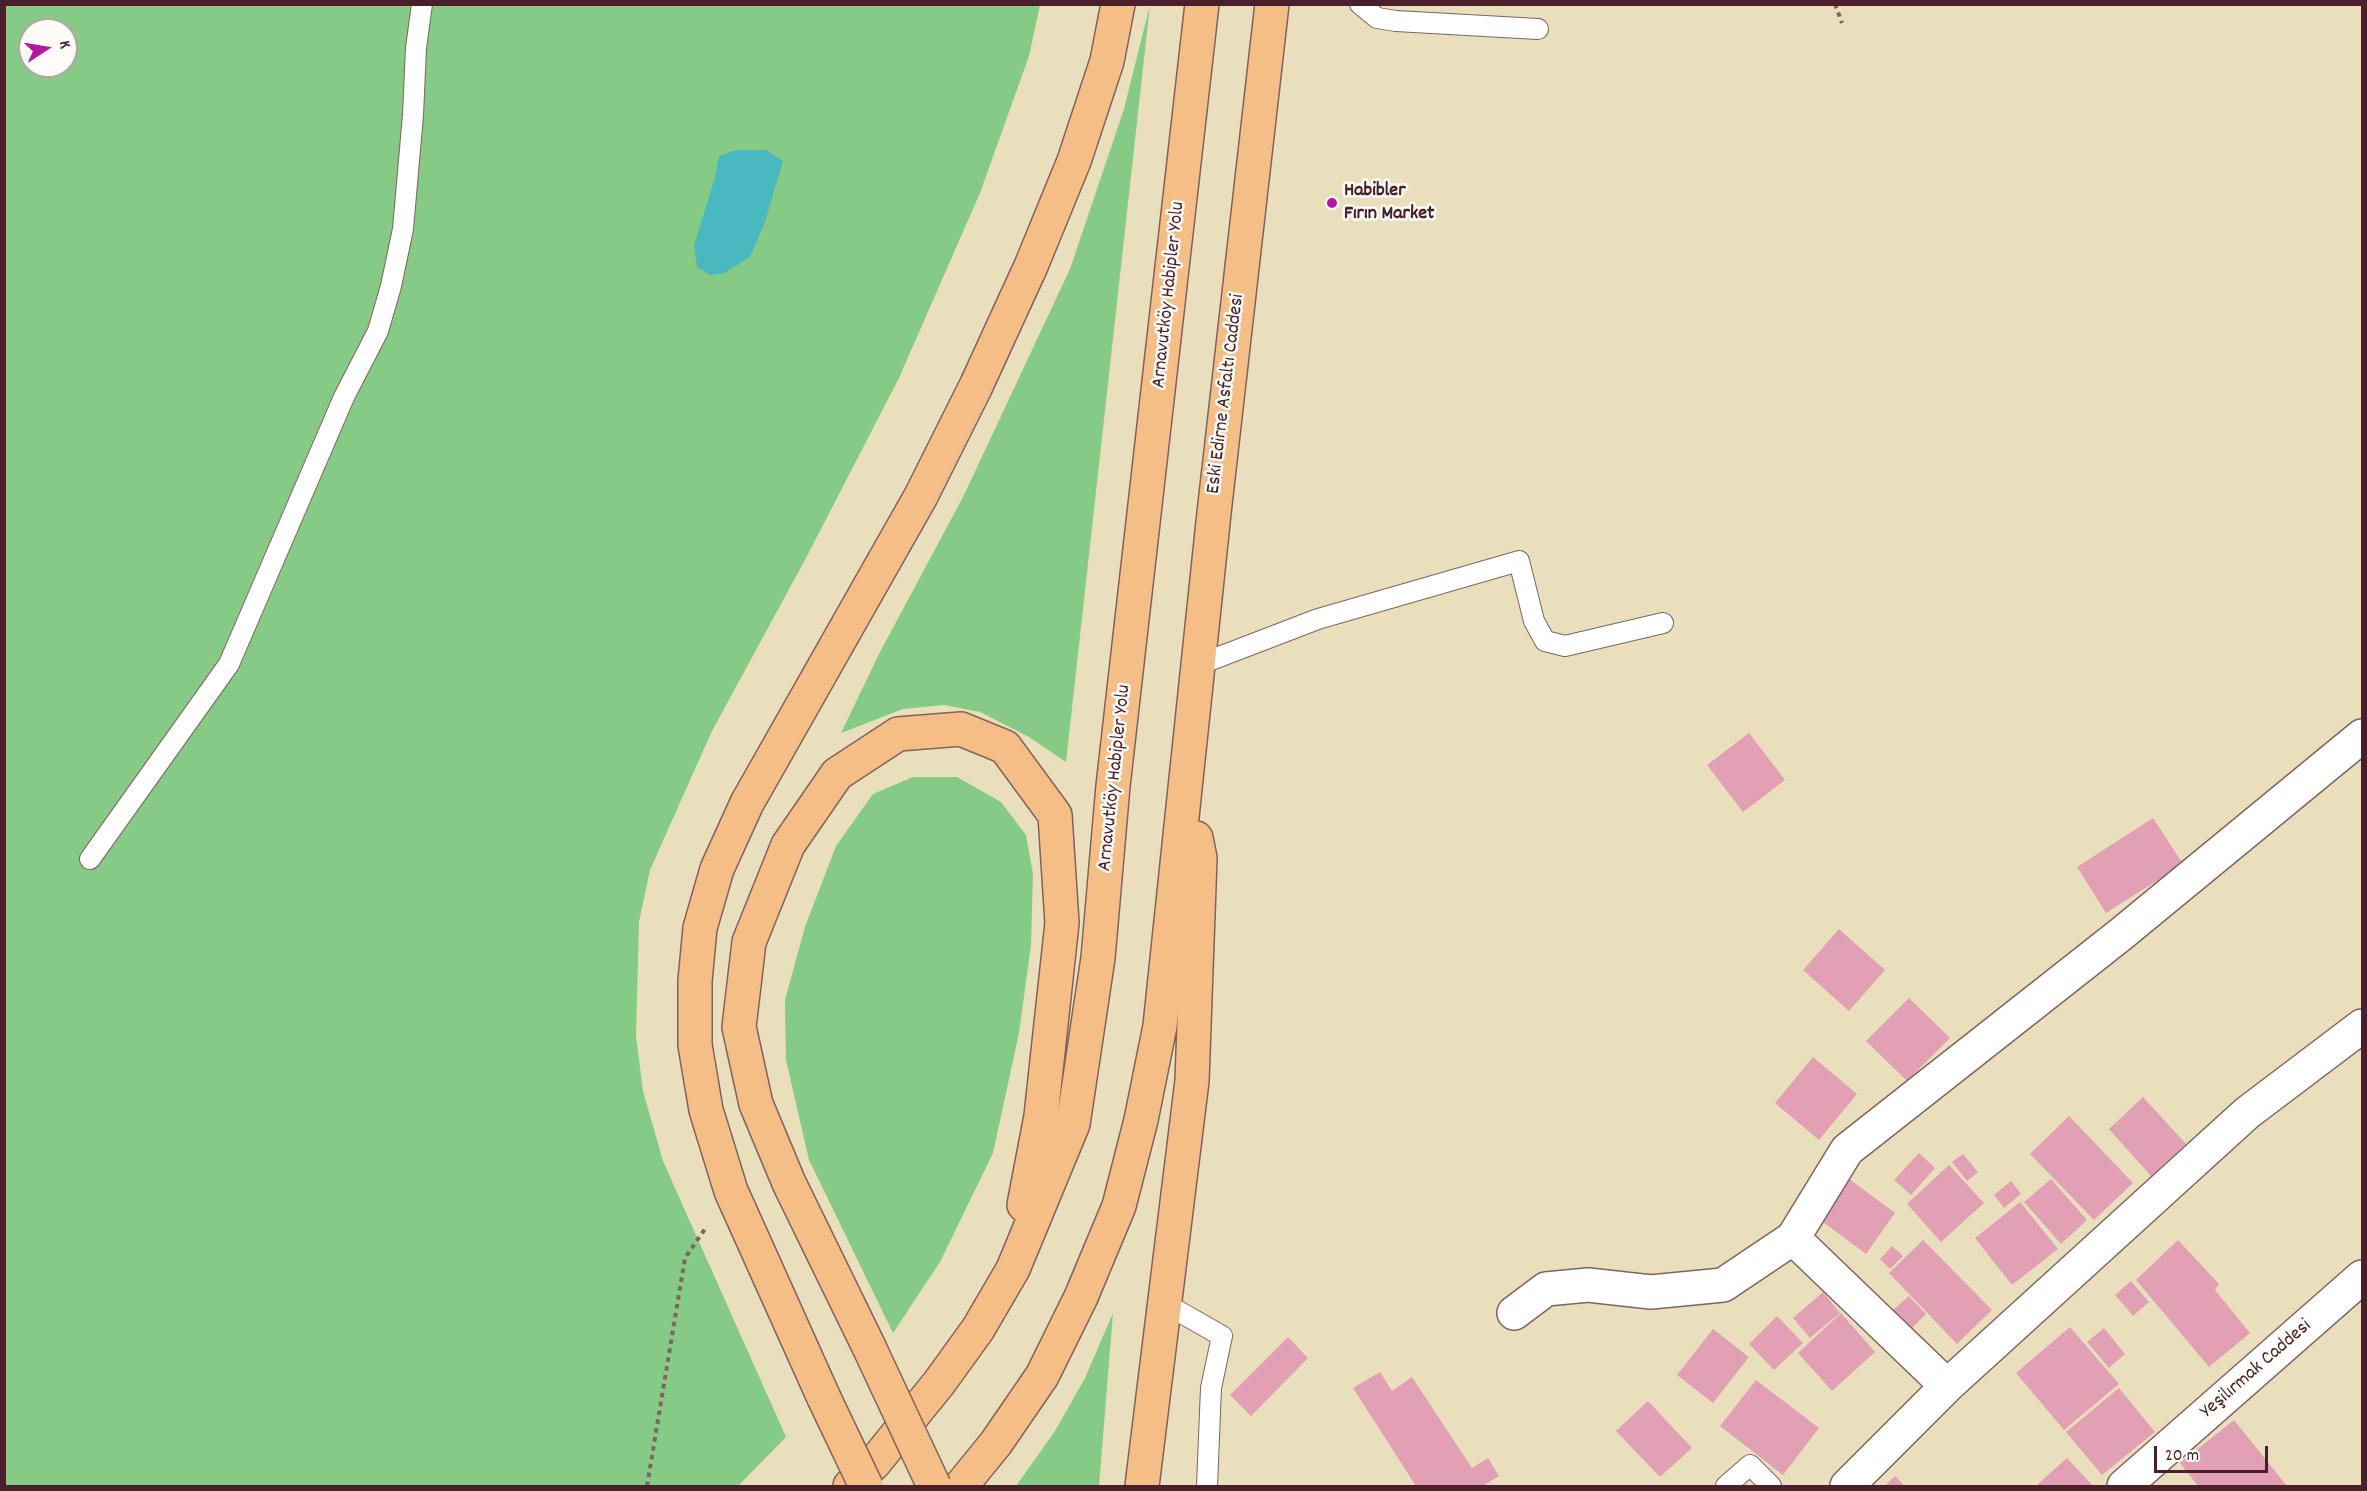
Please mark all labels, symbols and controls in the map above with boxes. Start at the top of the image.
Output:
north arrow [18,18,78,78]
text: K [52,39,76,51]
place label: Habibler Fırın Market [1344,180,1434,227]
marker: Habibler Fırın Market [1325,196,1339,210]
street label: Arnavutköy Habipler Yolu [1148,201,1192,389]
street label: Eski Edirne Asfaltı Caddesi [1203,293,1251,495]
street label: Arnavutköy Habipler Yolu [1094,684,1138,872]
street label: Yeşilırmak Caddesi [2197,1315,2317,1425]
scale bar [2157,1434,2271,1472]
text: 20 m [2165,1444,2199,1469]

